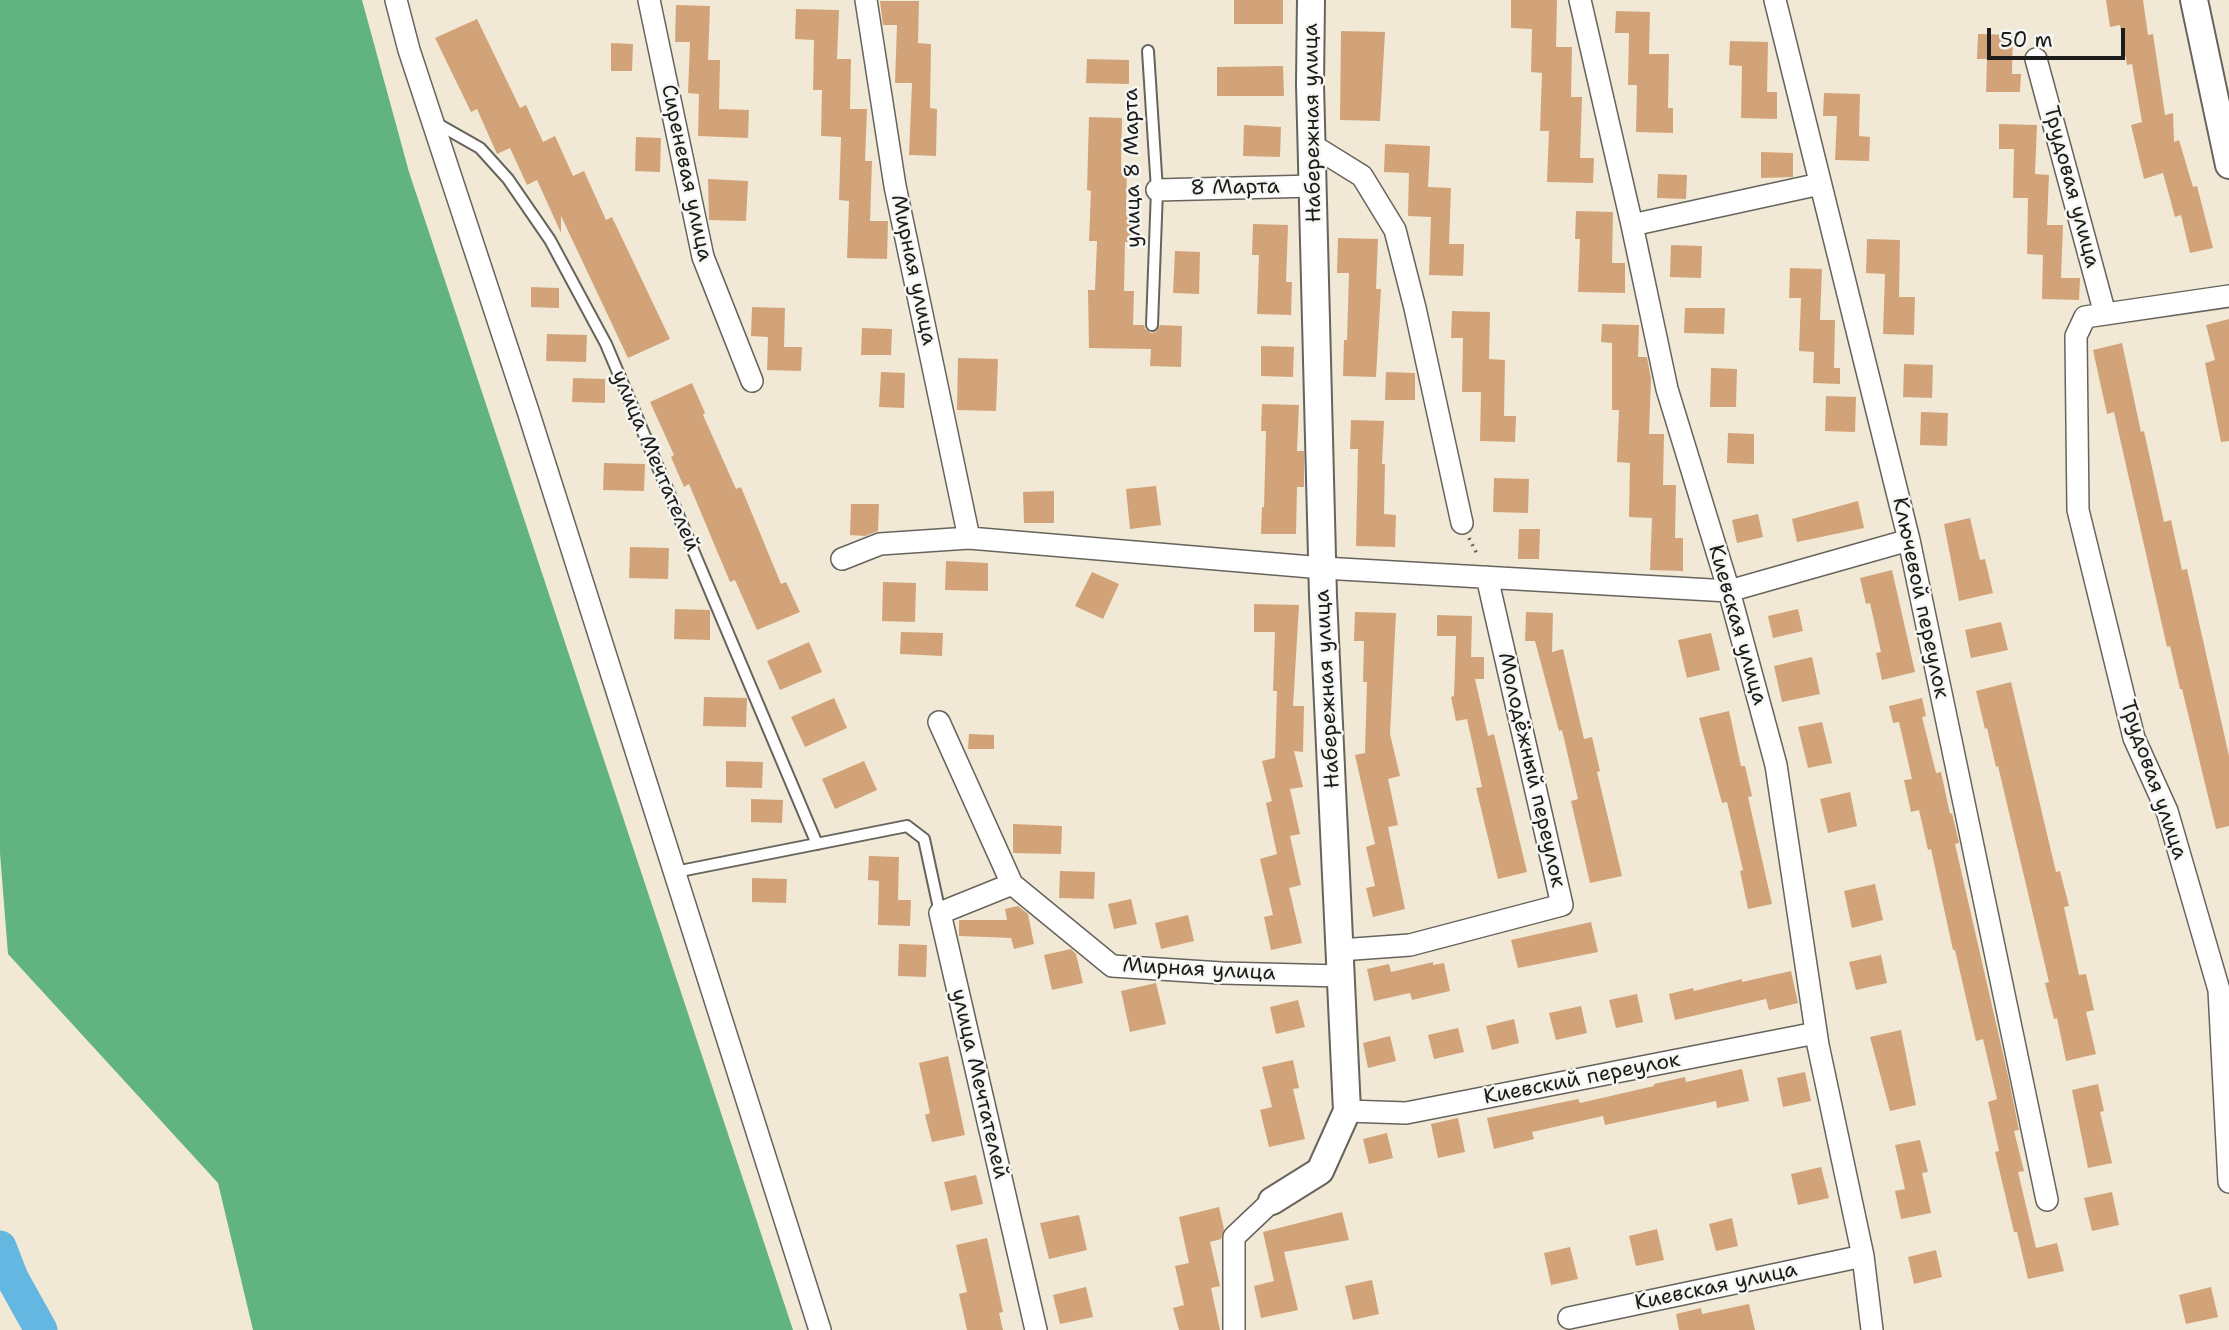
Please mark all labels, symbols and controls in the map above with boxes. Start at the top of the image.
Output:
scale bar [1991,14,2129,58]
street label: Набережная улица [1299,23,1327,223]
text: 50 m [2000,26,2053,54]
street label: Сиреневая улица [655,82,717,264]
street label: улица 8 Марта [1119,88,1147,248]
street label: Трудовая улица [2037,103,2105,271]
street label: 8 Марта [1190,175,1280,201]
street label: Мирная улица [885,192,941,348]
street label: улица Мечтателей [605,367,705,555]
street label: Ключевой переулок [1886,495,1954,701]
street label: Киевская улица [1702,542,1772,708]
street label: Набережная улица [1310,589,1346,789]
street label: Молодёжный переулок [1492,650,1570,890]
street label: Трудовая улица [2114,697,2192,863]
street label: Мирная улица [1122,953,1276,987]
street label: улица Мечтателей [945,986,1013,1182]
street label: Киевский переулок [1482,1048,1682,1110]
street label: Киевская улица [1632,1257,1800,1317]

